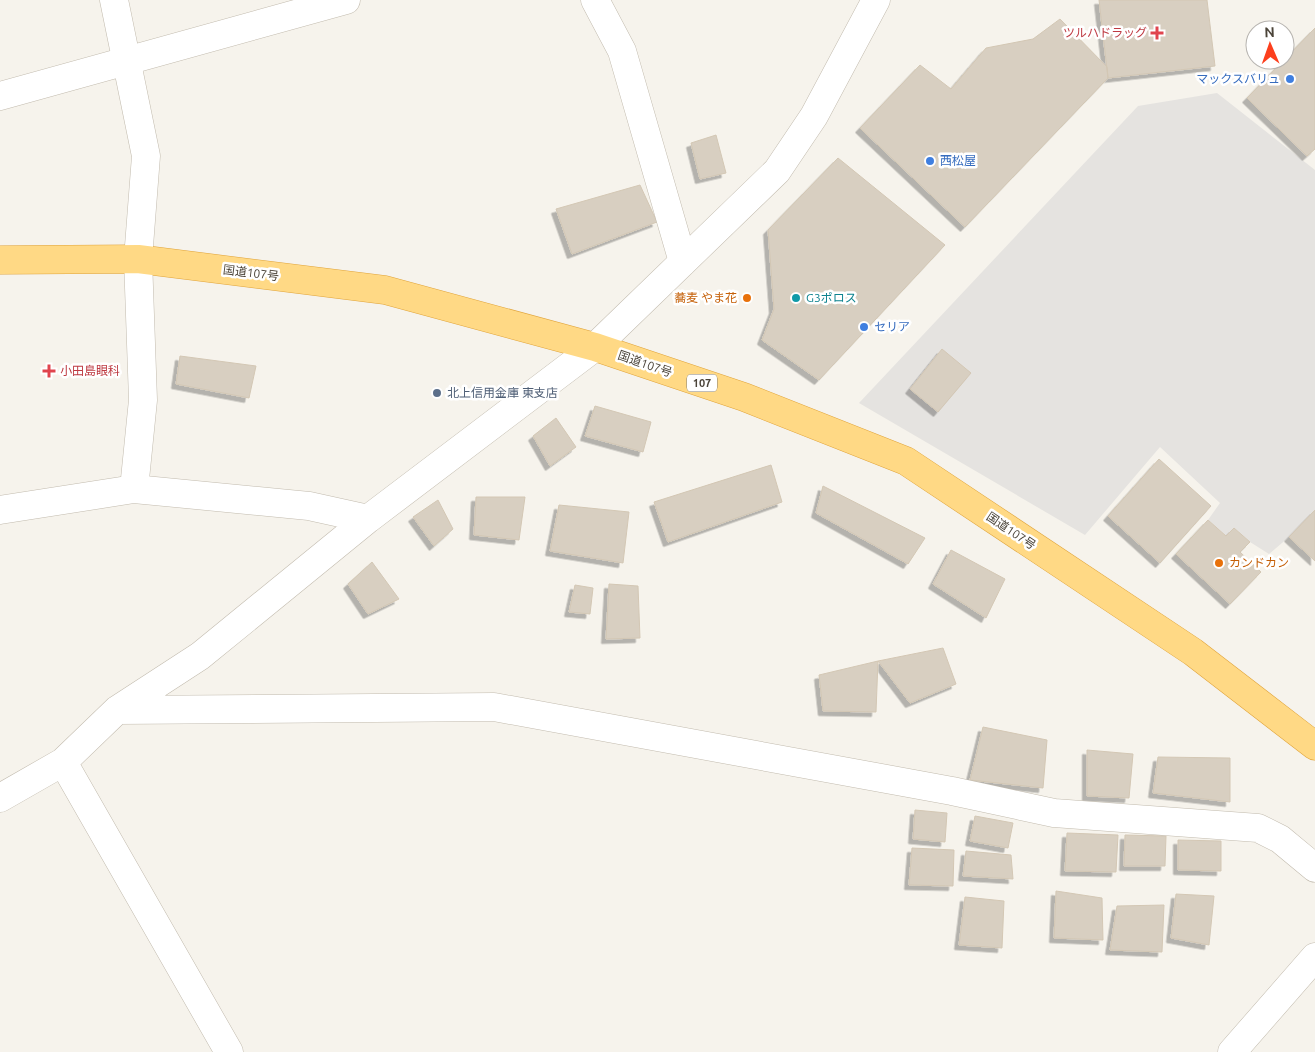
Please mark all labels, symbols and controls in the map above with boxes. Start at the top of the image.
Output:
north arrow [1245,20,1295,70]
text: N [1264,24,1275,40]
place label: ツルハドラッグ [1063,26,1147,39]
marker: ツルハドラッグ [1151,27,1163,39]
place label: マックスバリュ [1196,72,1280,85]
marker: マックスバリュ [1284,73,1296,85]
place label: 西松屋 [940,154,976,167]
marker: 西松屋 [924,155,936,167]
street label: 国道107号 [222,263,280,282]
place label: 蕎麦 やま花 [674,291,737,304]
place label: G3ポロス [806,291,857,304]
marker: 蕎麦 やま花 [741,292,753,304]
marker: G3ポロス [790,292,802,304]
place label: セリア [874,320,910,333]
marker: セリア [858,321,870,333]
street label: 国道107号 [616,348,674,379]
marker: 小田島眼科 [42,364,56,378]
place label: 小田島眼科 [60,364,120,377]
road number: 107 [687,374,717,392]
place label: 北上信用金庫 東支店 [447,386,558,399]
marker: 北上信用金庫 東支店 [431,387,443,399]
street label: 国道107号 [984,509,1038,552]
place label: カンドカン [1229,556,1289,569]
marker: カンドカン [1213,557,1225,569]

